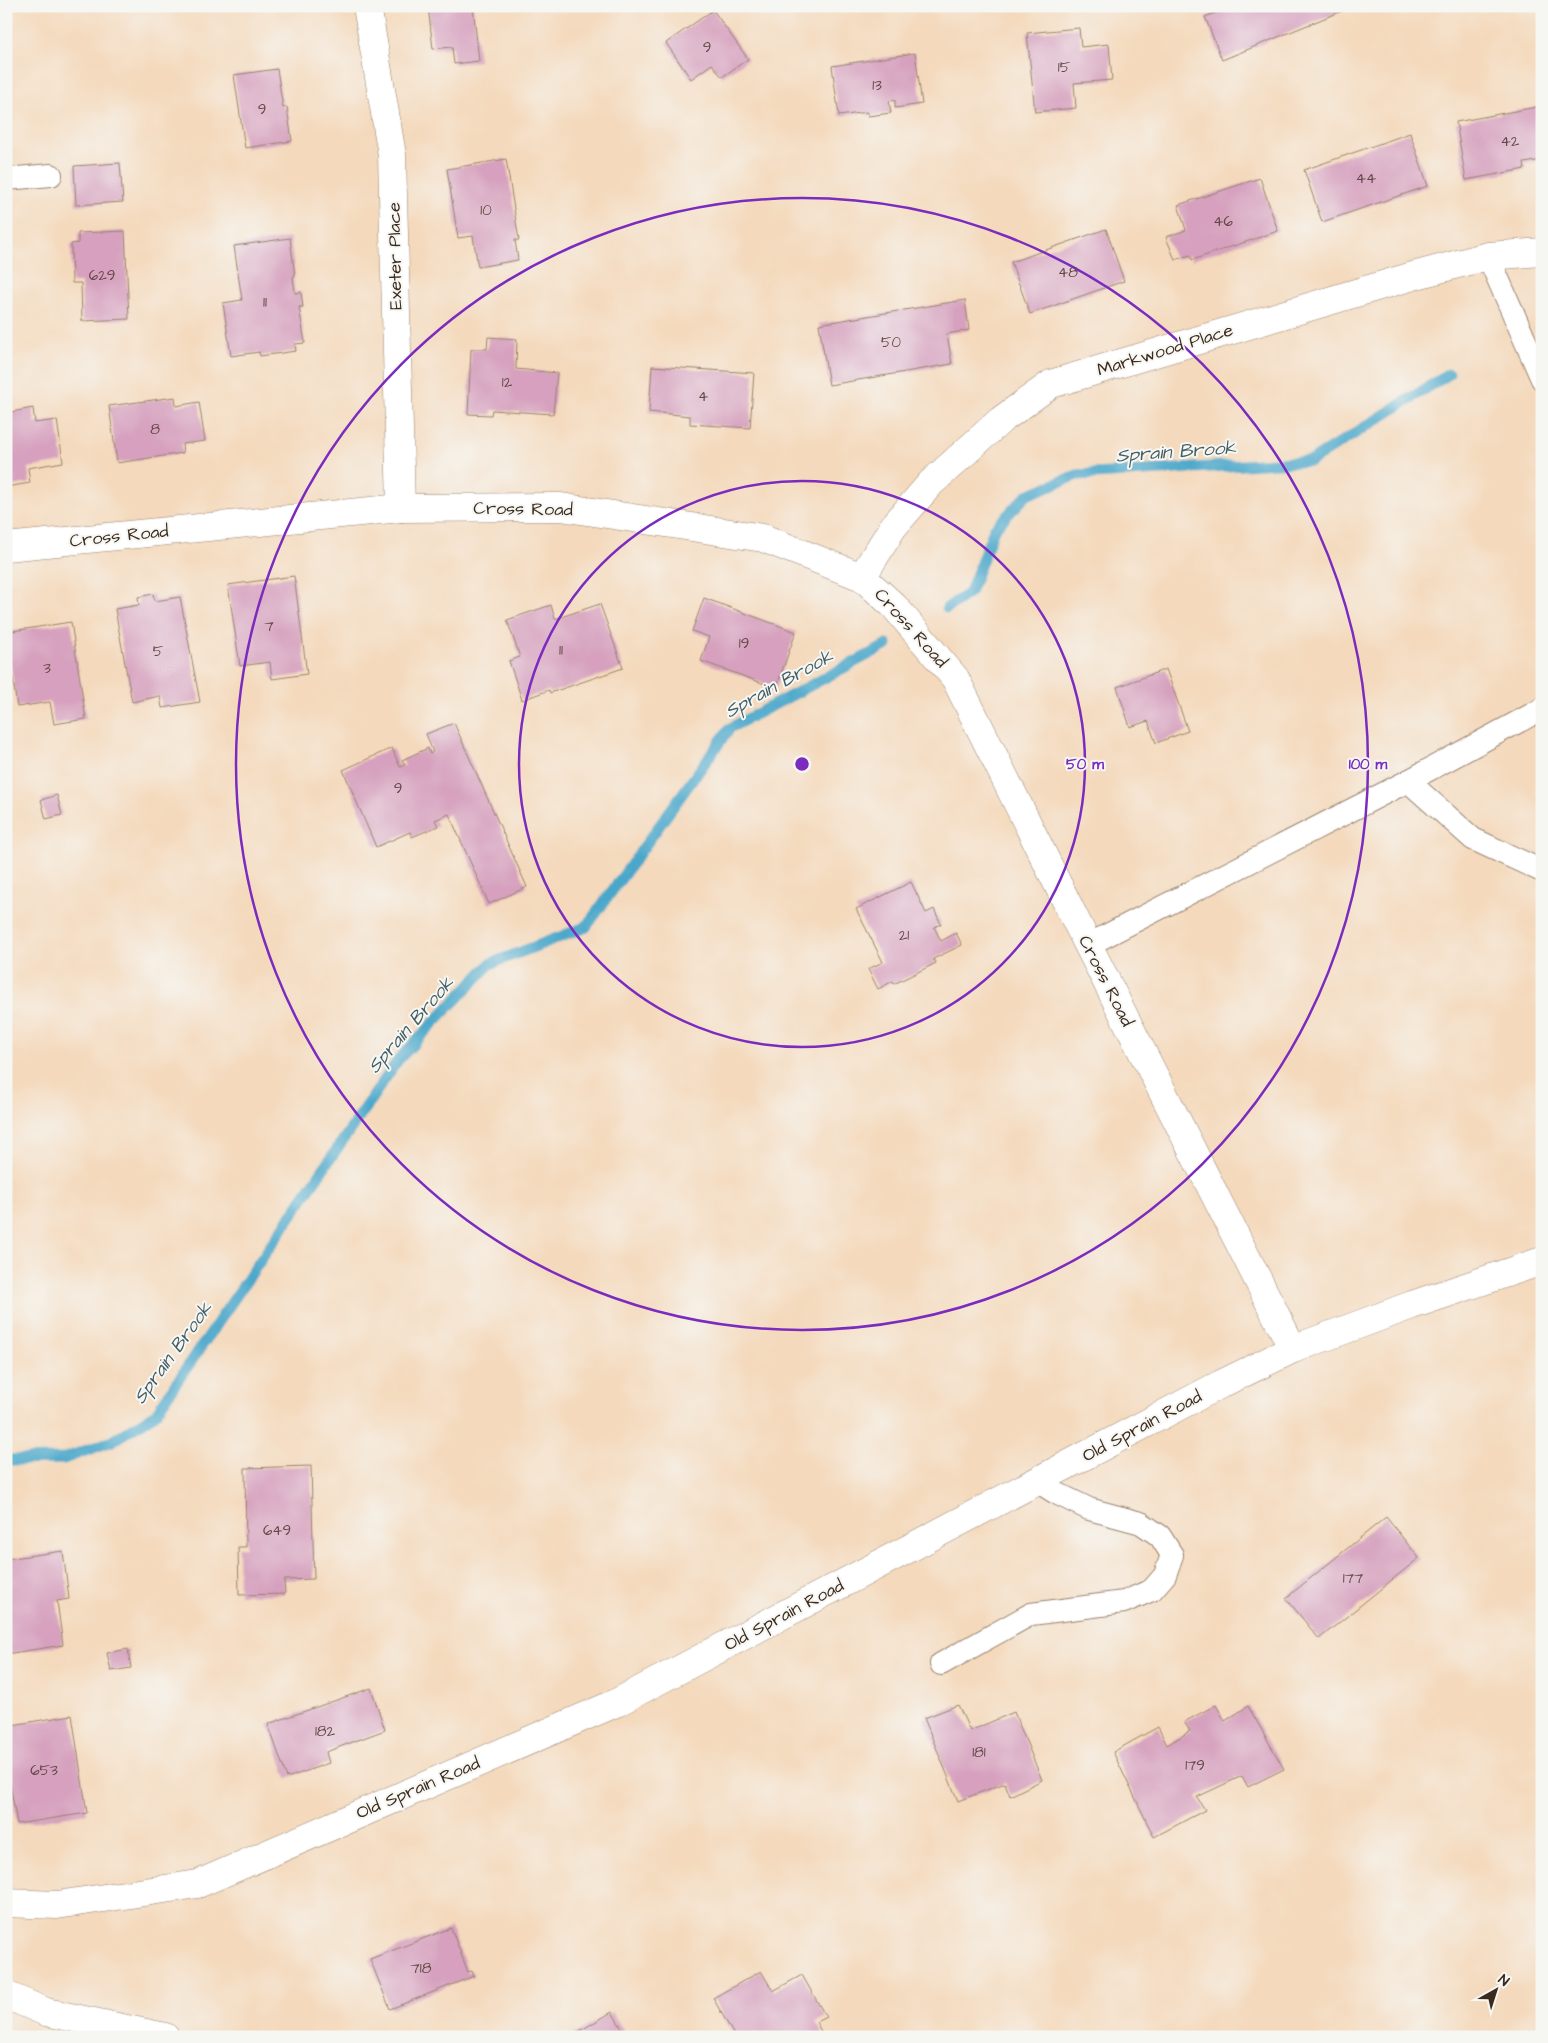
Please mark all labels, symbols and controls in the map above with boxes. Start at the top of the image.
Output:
house number: 9 [703,37,711,58]
house number: 15 [1058,57,1071,78]
house number: 13 [872,75,882,96]
house number: 9 [258,99,266,120]
house number: 42 [1501,131,1520,152]
house number: 44 [1356,168,1376,189]
house number: 10 [480,200,492,221]
street label: Exeter Place [382,202,408,310]
house number: 46 [1213,211,1233,232]
house number: 48 [1058,262,1078,283]
house number: 629 [89,265,115,286]
house number: 11 [263,292,267,313]
street label: Markwood Place [1094,317,1236,383]
house number: 50 [881,332,902,353]
house number: 12 [502,372,513,393]
house number: 4 [698,386,708,407]
house number: 8 [150,419,160,440]
water label: Sprain Brook [1115,434,1237,470]
street label: Cross Road [473,496,573,522]
street label: Cross Road [68,518,170,554]
street label: Cross Road [868,583,954,673]
house number: 7 [264,616,274,637]
house number: 19 [739,633,749,654]
house number: 11 [559,640,563,661]
house number: 5 [153,641,164,662]
water label: Sprain Brook [720,643,838,725]
house number: 3 [43,658,51,679]
text: 50 m [1066,754,1104,775]
text: 100 m [1349,754,1388,775]
centre of rings [793,755,811,773]
house number: 9 [394,778,402,799]
house number: 21 [899,925,909,946]
street label: Cross Road [1072,931,1140,1031]
water label: Sprain Brook [361,971,461,1079]
water label: Sprain Brook [127,1296,219,1409]
street label: Old Sprain Road [1078,1384,1206,1468]
house number: 649 [263,1520,291,1541]
house number: 177 [1343,1568,1363,1589]
street label: Old Sprain Road [720,1573,848,1657]
house number: 182 [315,1721,336,1742]
house number: 181 [972,1742,986,1763]
street label: Old Sprain Road [352,1751,484,1825]
house number: 179 [1185,1755,1205,1776]
house number: 653 [30,1760,58,1781]
house number: 718 [411,1958,432,1979]
north arrow [1470,1966,1520,2016]
text: N [1494,1970,1513,1991]

